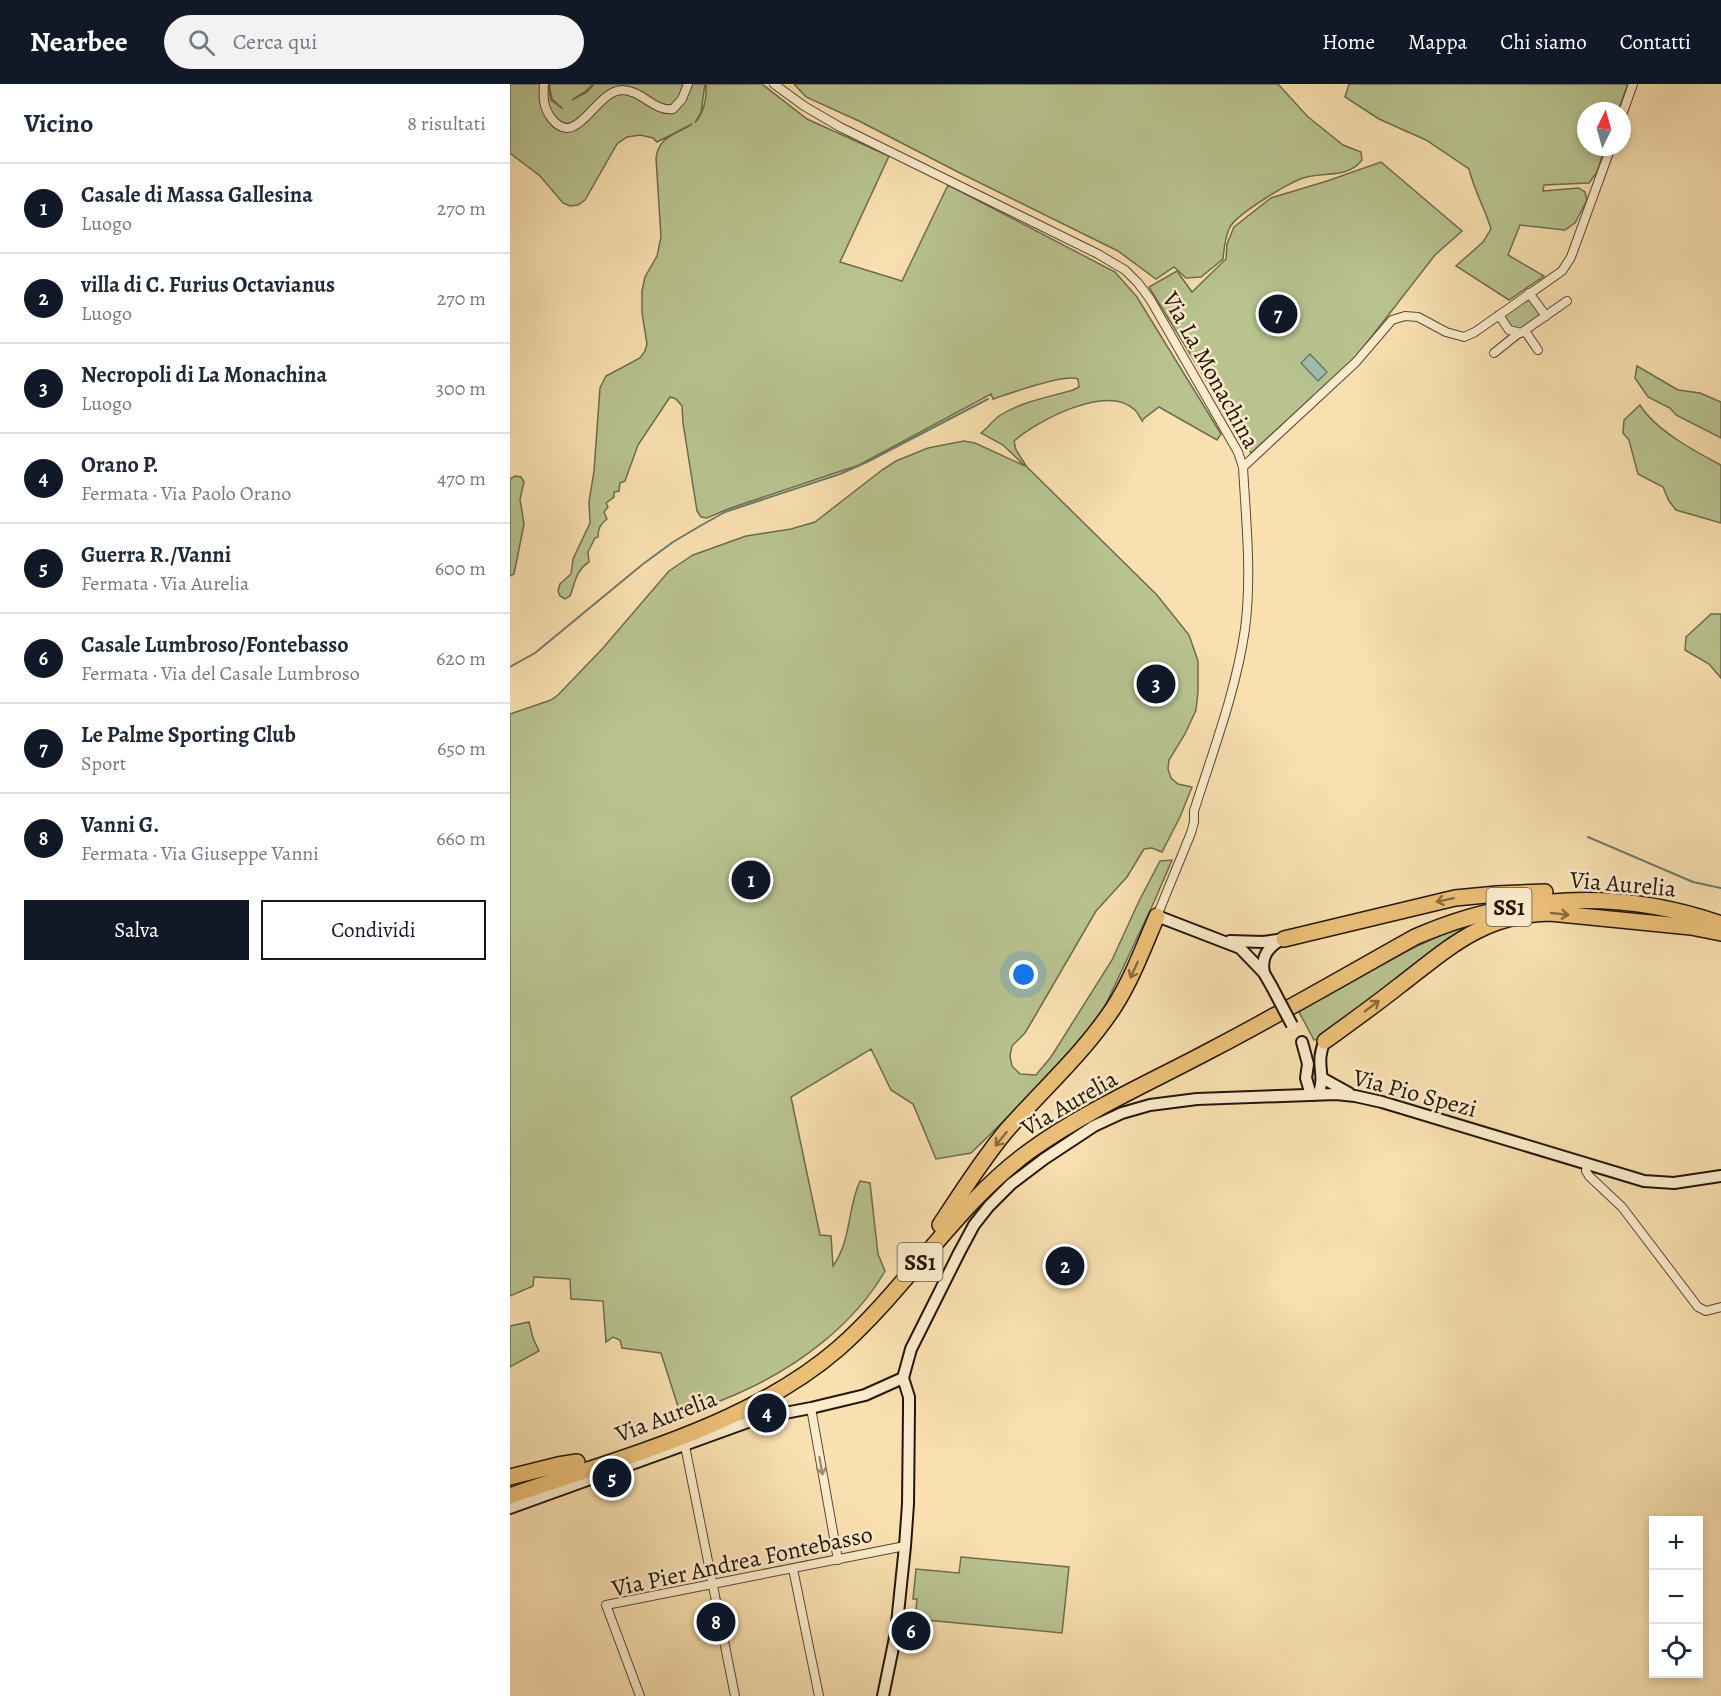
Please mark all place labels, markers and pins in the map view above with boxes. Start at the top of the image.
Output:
pin: 7 [1258,292,1298,336]
pin: 3 [1136,662,1176,706]
pin: 1 [732,858,770,902]
pin: 2 [1046,1244,1084,1288]
pin: 4 [748,1390,786,1436]
pin: 5 [592,1456,632,1500]
pin: 8 [696,1600,736,1644]
pin: 6 [892,1608,930,1654]

